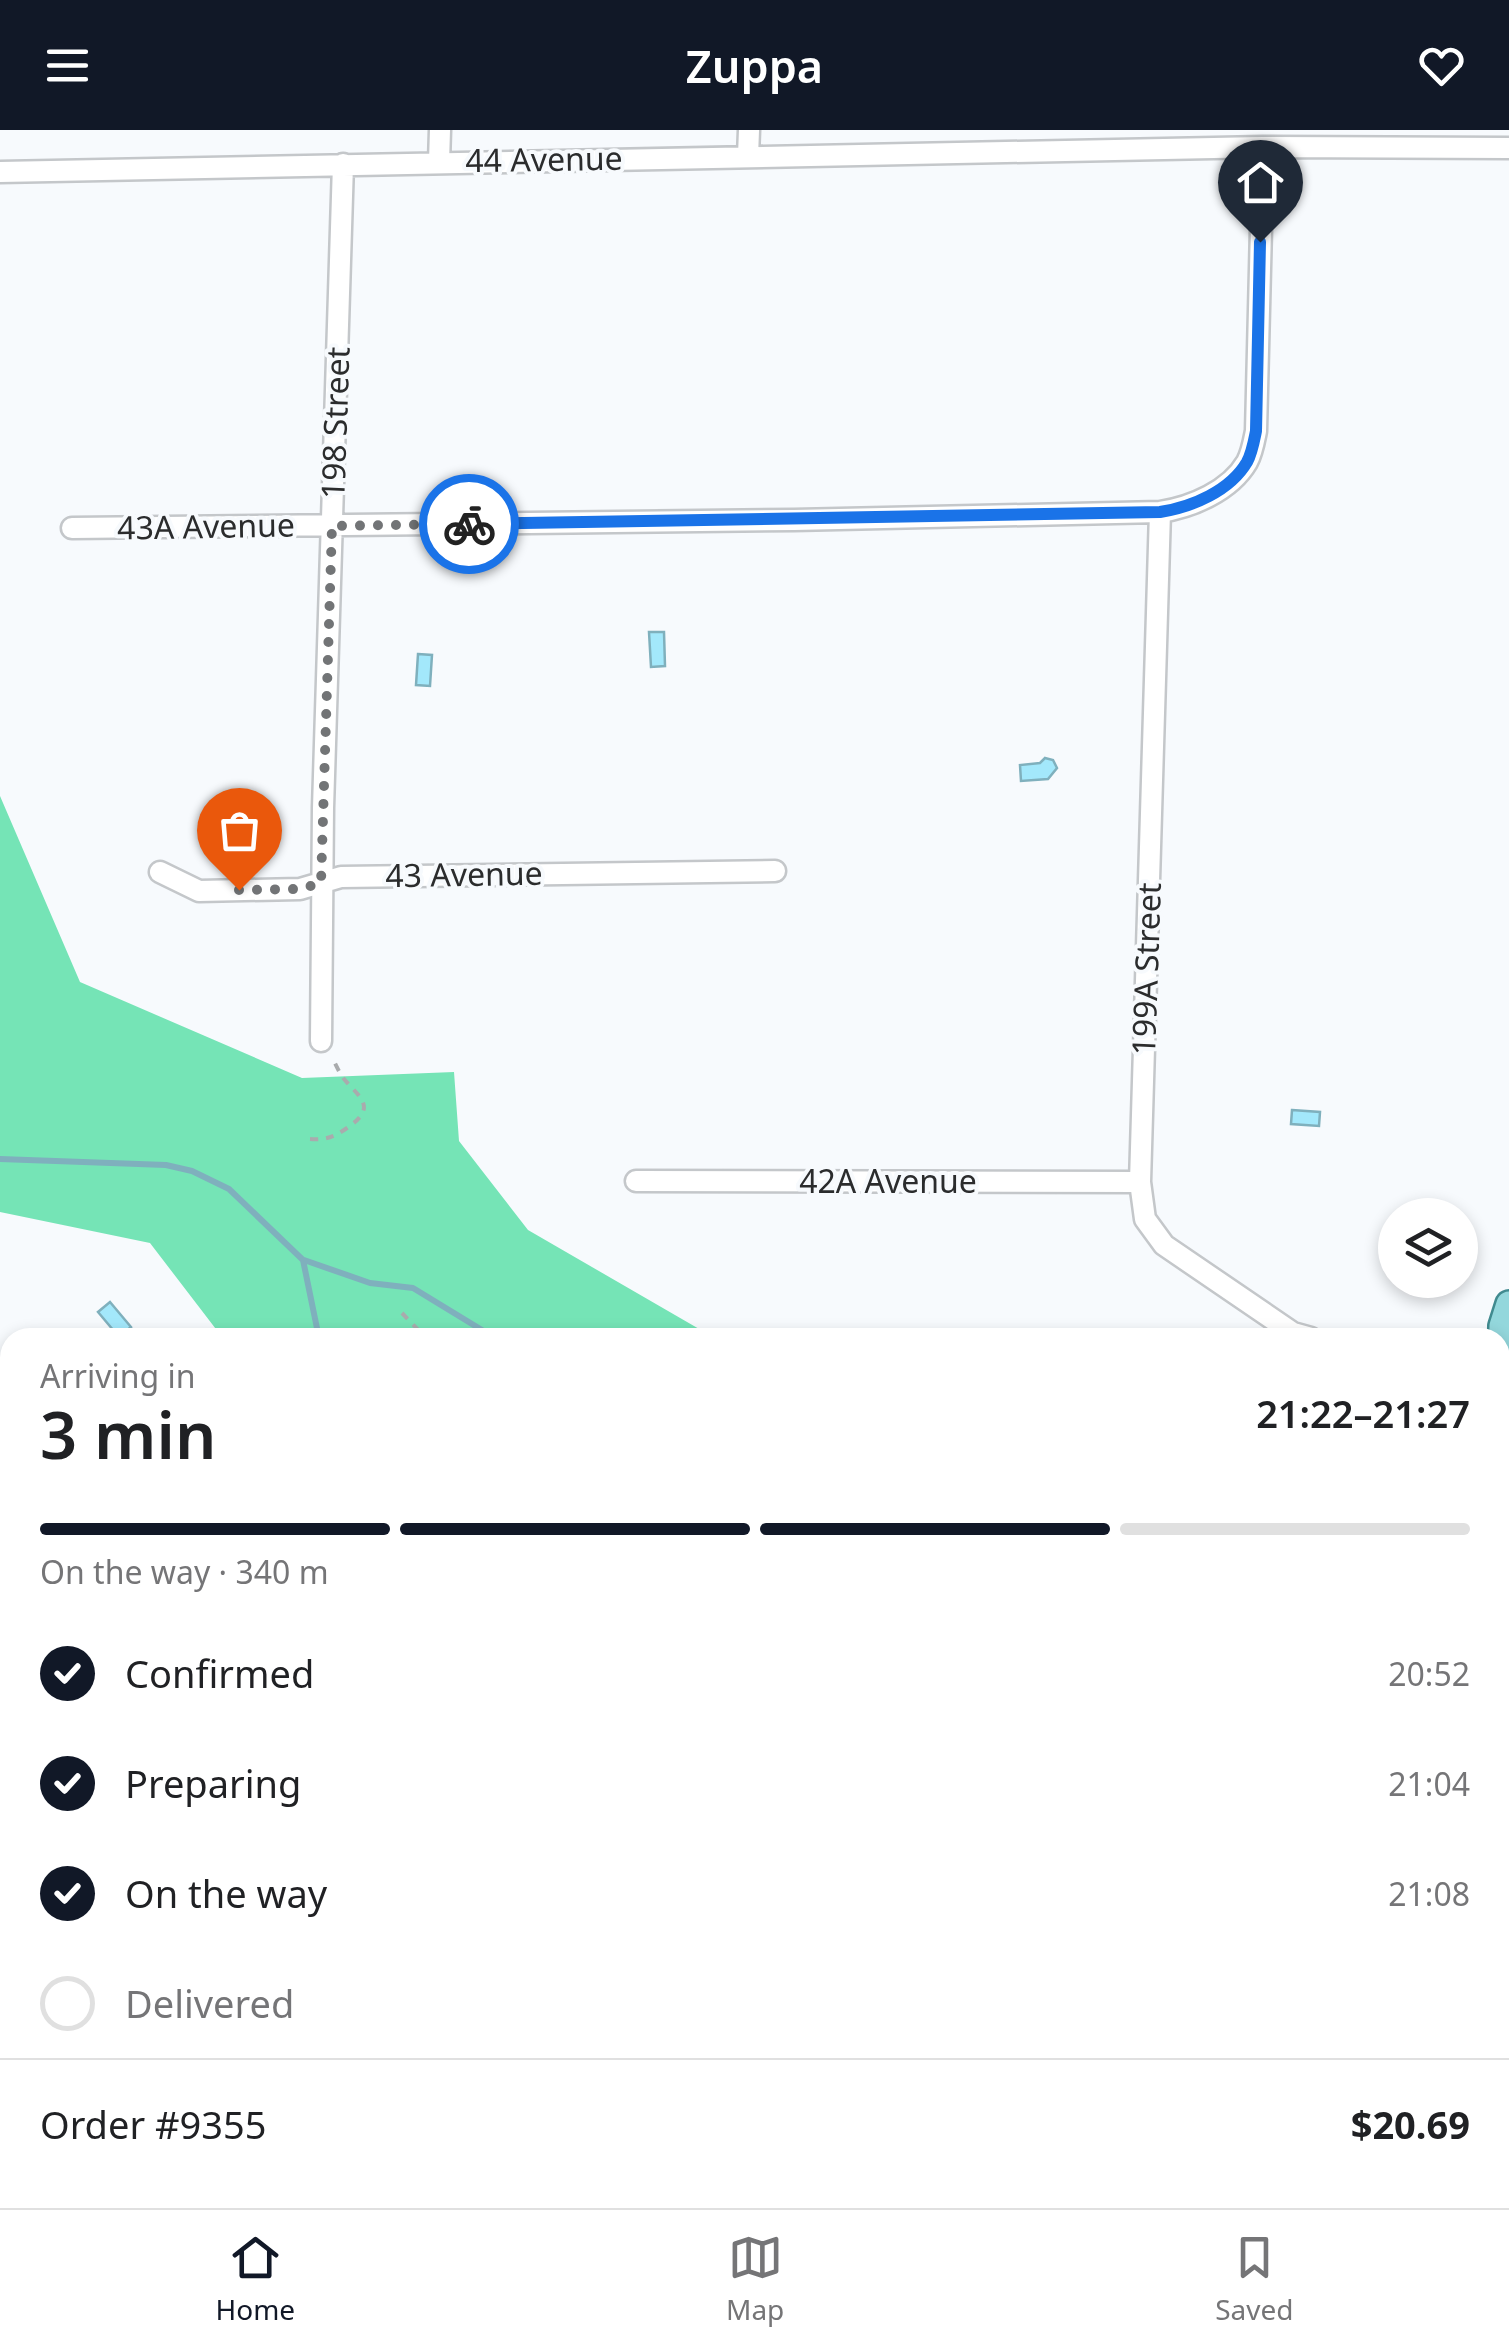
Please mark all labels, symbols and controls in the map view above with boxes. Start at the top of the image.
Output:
text: Zuppa [686,35,823,96]
icon: menu [40,38,95,93]
icon: heart [1414,38,1469,93]
street label: 44 Avenue [465,136,623,181]
pin [1218,140,1303,243]
icon: home [1233,155,1288,210]
street label: 198 Street [310,346,359,500]
courier [419,474,519,574]
icon: bike [442,497,497,552]
street label: 43A Avenue [117,502,295,549]
pin [197,788,282,891]
icon: bag [212,803,267,858]
street label: 43 Avenue [385,851,543,896]
street label: 199A Street [1121,882,1170,1056]
street label: 42A Avenue [799,1159,977,1202]
map controls [1378,1198,1478,1298]
button: layers [1378,1198,1478,1298]
text: Arriving in [40,1354,195,1397]
text: 21:22–21:27 [1256,1387,1470,1439]
text: 3 min [40,1390,216,1478]
text: On the way · 340 m [40,1550,329,1593]
icon: check [40,1646,95,1701]
text: Confirmed [125,1647,314,1699]
text: 20:52 [1388,1652,1470,1695]
icon: check [40,1756,95,1811]
text: Preparing [125,1757,301,1809]
text: 21:04 [1388,1762,1470,1805]
icon: check [40,1866,95,1921]
text: On the way [125,1867,327,1919]
text: 21:08 [1388,1872,1470,1915]
text: Delivered [125,1977,294,2029]
text: Order #9355 [40,2098,266,2150]
text: $20.69 [1351,2098,1470,2150]
tab: Home [215,2230,295,2328]
tab: Map [726,2230,784,2328]
tab: Saved [1215,2230,1294,2328]

